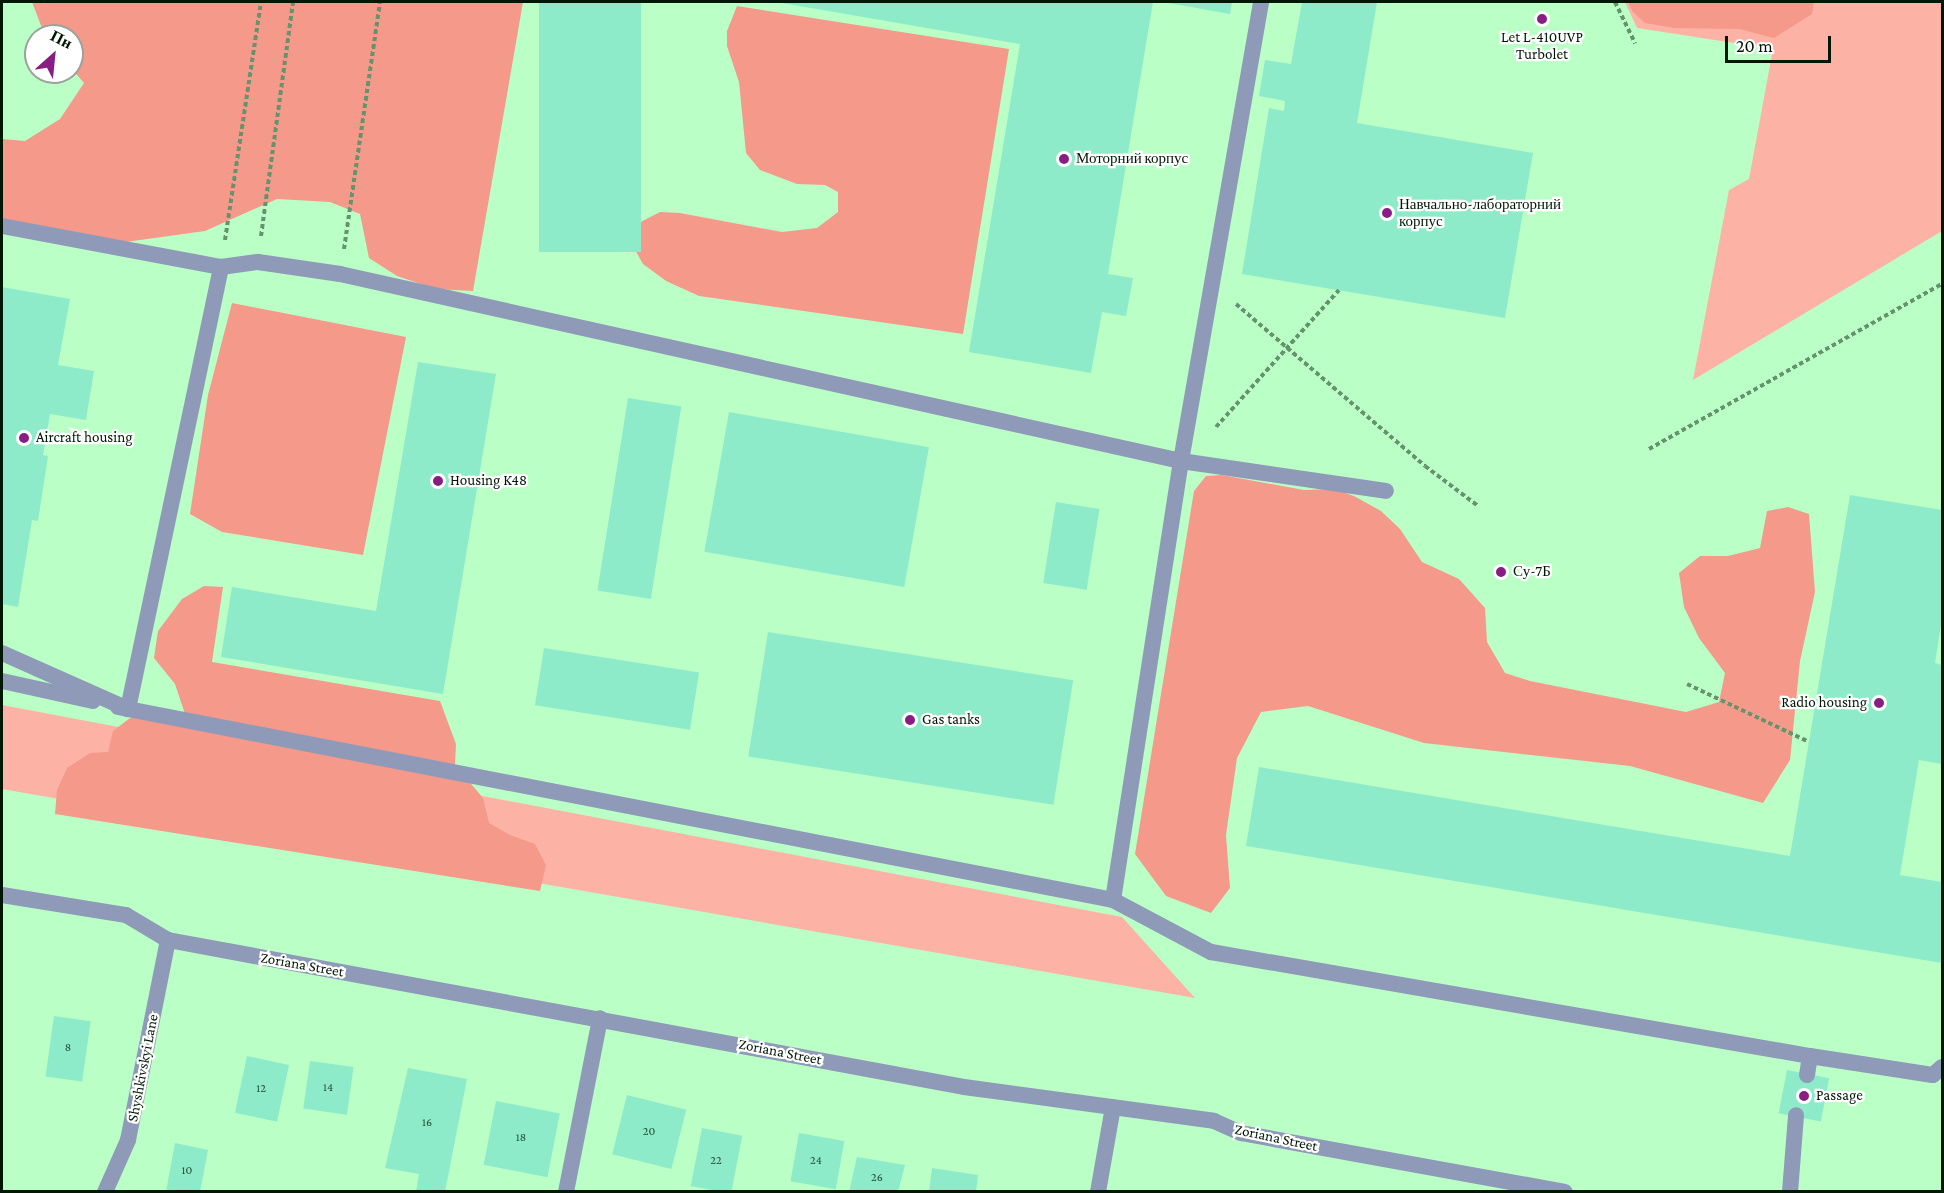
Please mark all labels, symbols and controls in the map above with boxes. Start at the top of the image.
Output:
marker: Let L-410UVP Turbolet [1535,12,1549,26]
north arrow [24,24,84,84]
scale bar [1728,24,1834,62]
text: Пн [48,27,75,52]
place label: Let L-410UVP Turbolet [1501,28,1583,63]
text: 20 m [1736,36,1773,56]
place label: Моторний корпус [1076,150,1188,168]
marker: Моторний корпус [1057,152,1071,166]
place label: Навчально-лабораторний корпус [1399,195,1561,230]
marker: Навчально-лабораторний корпус [1380,206,1394,220]
place label: Aircraft housing [36,429,132,447]
marker: Aircraft housing [17,431,31,445]
place label: Housing K48 [450,472,527,490]
marker: Housing K48 [431,474,445,488]
place label: Су-7Б [1513,563,1551,581]
marker: Су-7Б [1494,565,1508,579]
place label: Radio housing [1781,694,1867,712]
marker: Radio housing [1872,696,1886,710]
place label: Gas tanks [922,711,980,729]
marker: Gas tanks [903,713,917,727]
street label: Zoriana Street [259,949,345,981]
street label: Shyshkivskyi Lane [124,1013,162,1123]
street label: Zoriana Street [737,1035,823,1069]
house number: 8 [65,1041,71,1055]
house number: 14 [323,1081,333,1095]
house number: 12 [256,1082,266,1096]
place label: Passage [1816,1087,1863,1105]
marker: Passage [1797,1089,1811,1103]
house number: 16 [422,1116,432,1130]
street label: Zoriana Street [1233,1120,1319,1156]
house number: 20 [643,1125,655,1139]
house number: 18 [516,1131,526,1145]
house number: 22 [710,1154,722,1168]
house number: 24 [810,1154,822,1168]
house number: 10 [182,1164,192,1178]
house number: 26 [871,1171,883,1185]

